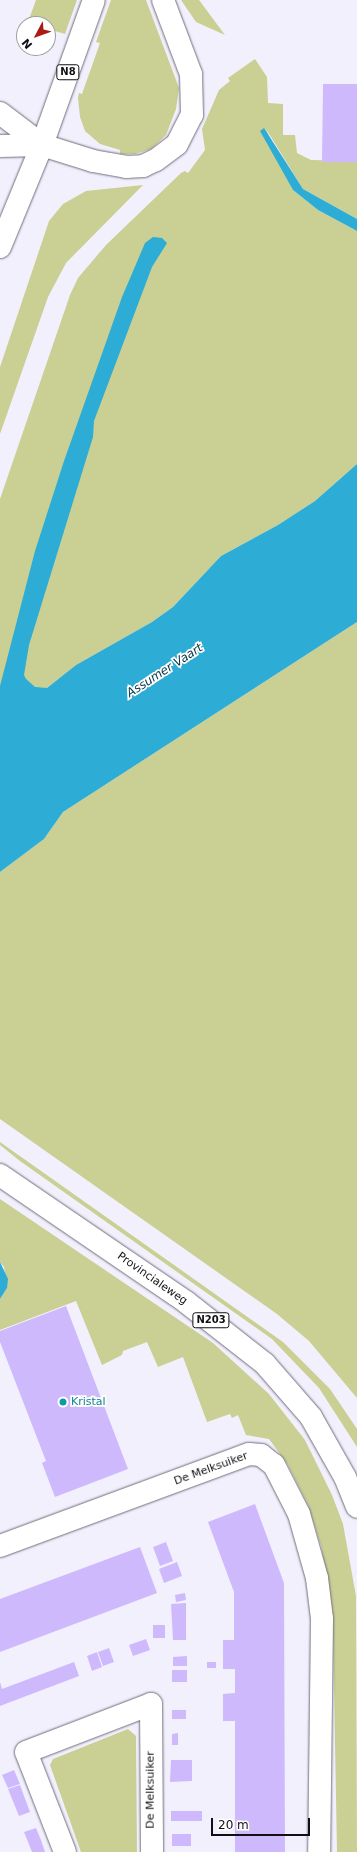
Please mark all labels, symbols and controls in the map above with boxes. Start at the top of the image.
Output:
north arrow [16,16,56,56]
text: N [19,36,35,51]
road number: N8 [56,64,80,80]
water label: Assumer Vaart [124,641,206,701]
street label: Provincialeweg [114,1250,190,1308]
road number: N203 [192,1312,230,1328]
place label: Kristal [71,1395,106,1409]
marker: Kristal [58,1397,68,1407]
street label: De Melksuiker [172,1450,250,1488]
street label: De Melksuiker [144,1751,158,1829]
scale bar [213,1810,312,1836]
text: 20 m [218,1818,249,1832]

